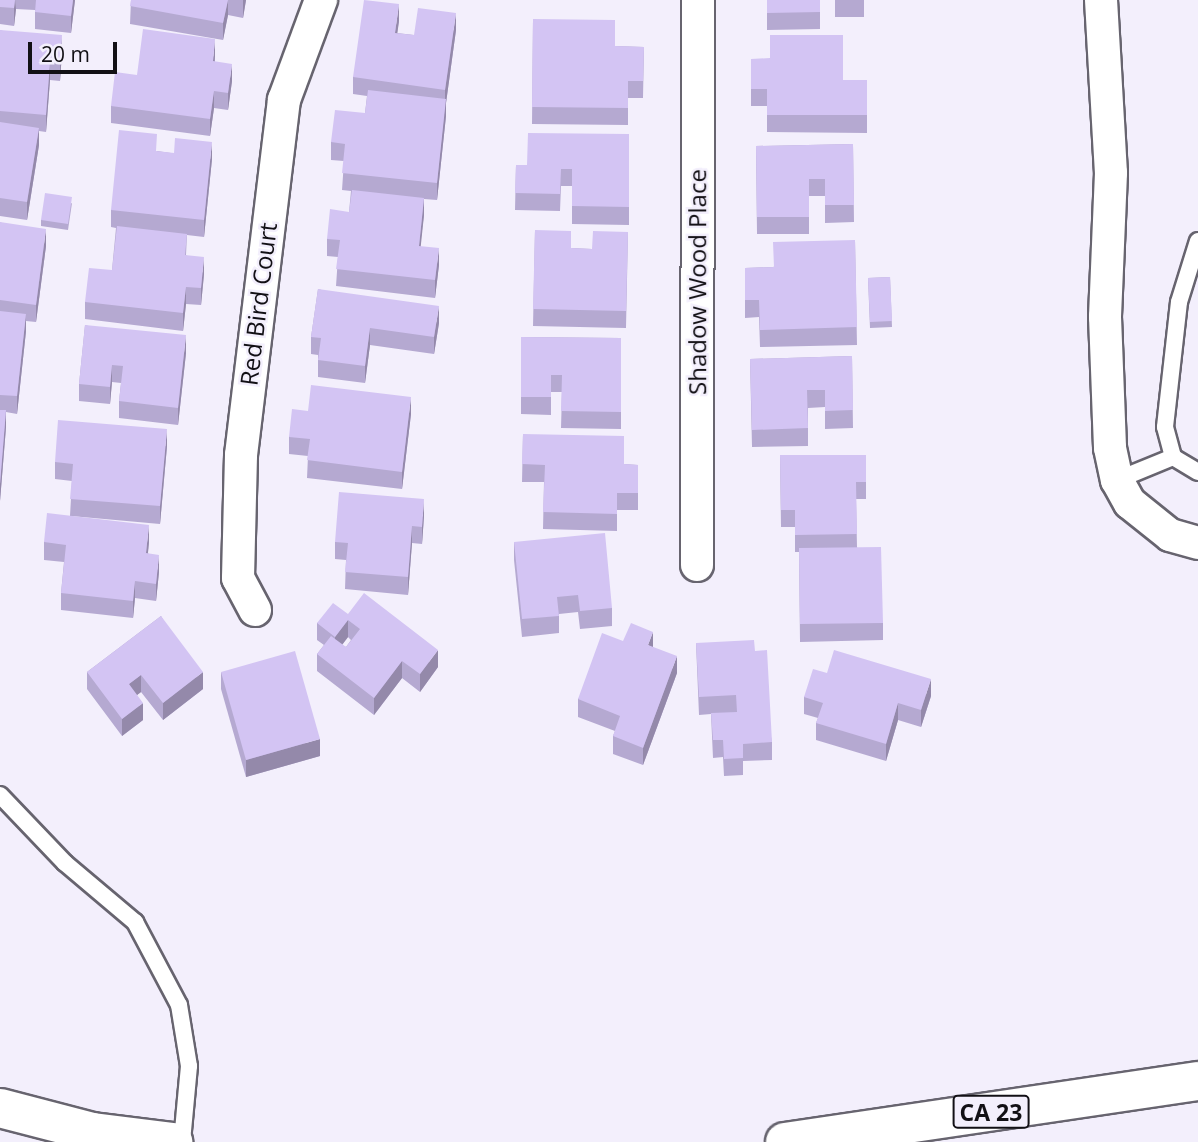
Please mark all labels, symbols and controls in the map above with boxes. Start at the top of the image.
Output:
scale bar [32,28,121,72]
text: 20 m [41,40,90,68]
street label: Shadow Wood Place [683,169,711,395]
street label: Red Bird Court [234,221,282,387]
road number: CA 23 [953,1092,1030,1132]

